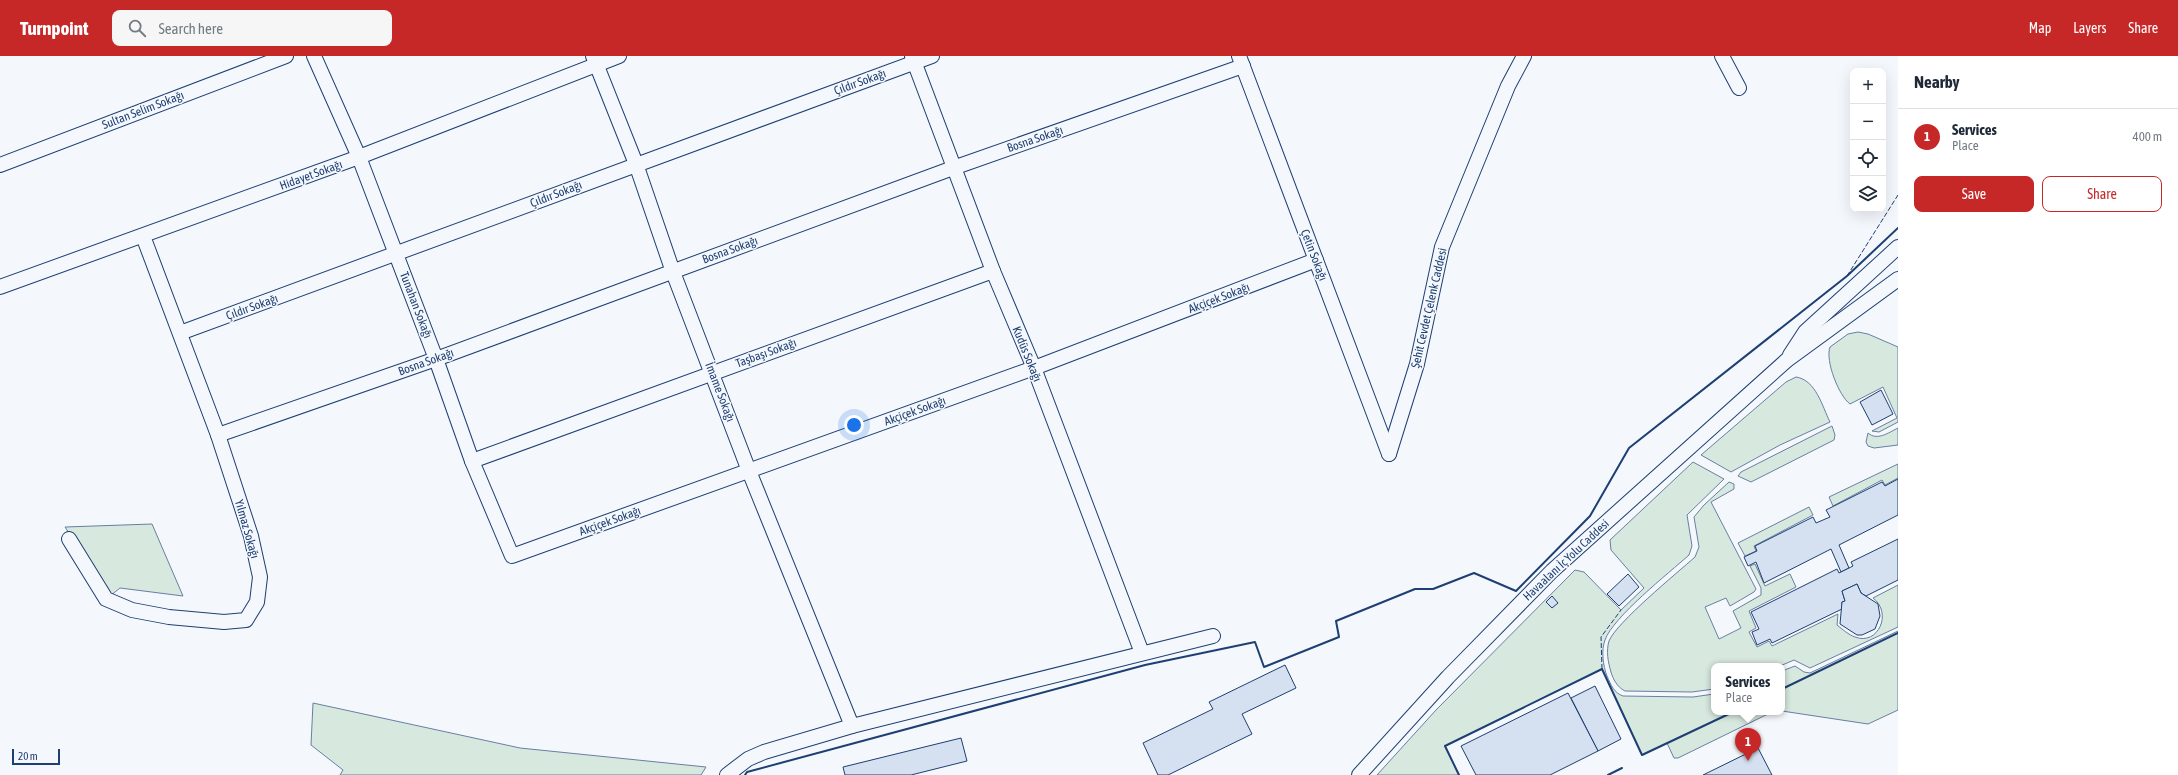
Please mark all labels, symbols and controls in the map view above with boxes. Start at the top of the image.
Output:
search box [112,10,392,46]
text: Turnpoint [20,17,88,39]
icon: search [126,17,148,39]
text: Search here [158,20,223,37]
text: Map [2029,20,2051,36]
text: Layers [2073,20,2106,36]
text: Share [2128,20,2158,36]
street label: Çıldır Sokağı [832,66,888,98]
map controls [1850,68,1886,212]
button: + [1850,68,1886,104]
text: Nearby [1914,72,1960,92]
street label: Sultan Selim Sokağı [100,88,186,132]
button: − [1850,104,1886,140]
text: Services [1952,121,1997,138]
street label: Bosna Sokağı [1005,123,1065,155]
text: 1 [1924,129,1930,144]
text: 400 m [2133,129,2162,144]
text: Place [1952,138,1979,153]
button: locate [1850,140,1886,176]
street label: Hidayet Sokağı [278,157,344,193]
button: layers [1850,176,1886,212]
button: Save [1914,176,2034,212]
button: Share [2042,176,2162,212]
street label: Çıldır Sokağı [528,178,584,210]
street label: Çetin Sokağı [1298,227,1330,283]
street label: Bosna Sokağı [700,233,760,267]
street label: Şehit Cevdet Çelenk Caddesi [1408,247,1450,369]
street label: Tunahan Sokağı [397,270,435,340]
street label: Akçiçek Sokağı [1186,280,1252,316]
street label: Çıldır Sokağı [224,291,280,323]
street label: Kudüs Sokağı [1010,324,1044,384]
street label: Taşbaşı Sokağı [734,336,798,370]
street label: Bosna Sokağı [396,345,456,379]
street label: İmame Sokağı [702,360,738,424]
street label: Akçiçek Sokağı [882,393,948,429]
your location [844,415,864,435]
street label: Yılmaz Sokağı [232,498,262,560]
street label: Akçiçek Sokağı [577,503,643,539]
street label: Havaalanı İç Yolu Caddesi [1520,517,1612,603]
popup [1711,663,1785,715]
text: Services [1726,673,1770,690]
text: Place [1726,690,1752,705]
pin: 1 [1735,728,1761,761]
scale bar [12,747,60,766]
text: 20 m [18,750,38,762]

